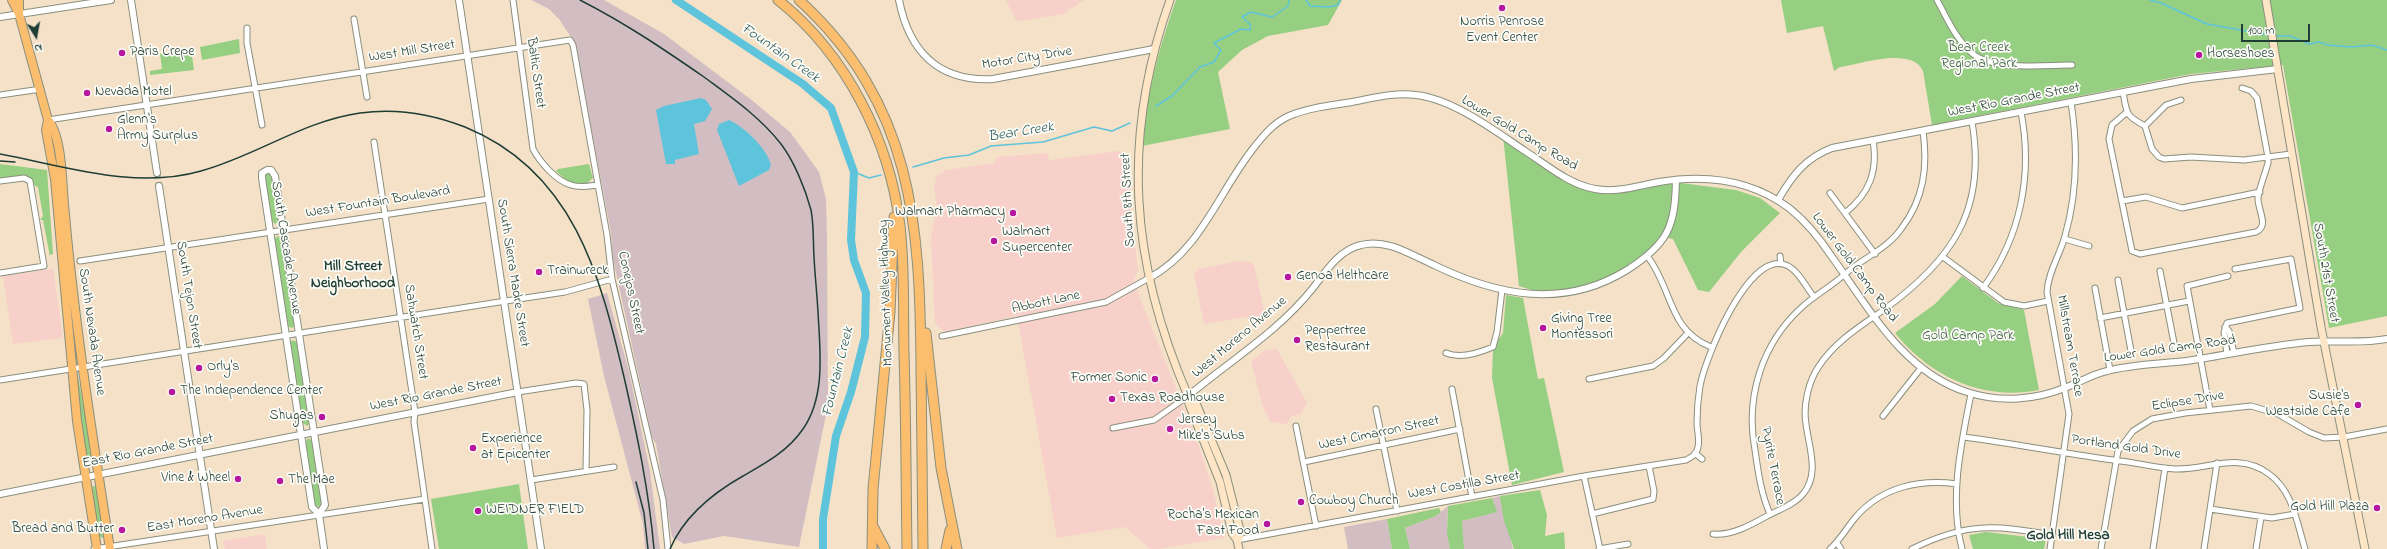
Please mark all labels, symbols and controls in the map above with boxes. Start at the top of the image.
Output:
marker: Norris Penrose Event Center [1497,3,1507,13]
place label: Norris Penrose Event Center [1460,15,1544,48]
north arrow [16,16,56,56]
scale bar [2243,16,2312,42]
water label: Fountain Creek [737,20,823,88]
text: 100 m [2248,22,2275,40]
street label: Baltic Street [522,36,548,110]
street label: West Mill Street [368,37,456,67]
text: N [33,39,43,56]
park label: Bear Creek Regional Park [1941,41,2017,74]
street label: Motor City Drive [981,44,1073,74]
place label: Paris Crepe [130,45,194,61]
place label: Horseshoes [2207,47,2275,63]
marker: Paris Crepe [117,48,127,58]
marker: Horseshoes [2194,50,2204,60]
street label: West Rio Grande Street [1947,80,2081,122]
place label: Nevada Motel [95,85,172,101]
marker: Nevada Motel [82,88,92,98]
street label: Lower Gold Camp Road [1458,93,1580,175]
place label: Glenn's Army Surplus [117,113,198,146]
water label: Bear Creek [987,119,1055,147]
marker: Glenn's Army Surplus [104,124,114,134]
street label: South 8th Street [1118,152,1140,248]
street label: South Cascade Avenue [266,180,304,316]
street label: West Fountain Boulevard [305,183,451,223]
street label: South Sierra Madre Street [492,198,532,348]
place label: Walmart Pharmacy [895,205,1005,221]
marker: Walmart Pharmacy [1008,208,1018,218]
street label: Lower Gold Camp Road [1807,210,1901,326]
street label: Monument Valley Highway [876,219,898,367]
street label: South 21st Street [2308,222,2342,324]
place label: Walmart Supercenter [1002,225,1072,258]
marker: Walmart Supercenter [989,236,999,246]
street label: South Tejon Street [171,240,205,350]
street label: Conejos Street [613,250,647,336]
district label: Mill Street Neighborhood [311,259,395,294]
place label: Trainwreck [547,264,608,280]
street label: South Nevada Avenue [74,267,108,397]
marker: Trainwreck [534,267,544,277]
place label: Genoa Helthcare [1296,269,1389,285]
marker: Genoa Helthcare [1283,272,1293,282]
street label: Sahwatch Street [399,283,431,381]
street label: Abbott Lane [1010,288,1082,318]
street label: West Moreno Avenue [1189,294,1291,382]
street label: Millstream Terrace [2052,294,2086,398]
place label: Giving Tree Montessori [1551,312,1613,344]
marker: Giving Tree Montessori [1538,323,1548,333]
place label: Peppertree Restaurant [1305,324,1370,356]
water label: Fountain Creek [819,325,859,419]
park label: Gold Camp Park [1922,329,2014,345]
street label: Lower Gold Camp Road [2103,332,2237,368]
marker: Peppertree Restaurant [1292,335,1302,345]
place label: Orly's [207,360,239,376]
marker: Orly's [194,363,204,373]
place label: Former Sonic [1071,371,1147,387]
street label: West Rio Grande Street [369,374,503,416]
marker: Former Sonic [1150,374,1160,384]
place label: The Independence Center [180,384,323,400]
marker: The Independence Center [167,387,177,397]
street label: Eclipse Drive [2150,388,2226,416]
place label: Susie's Westside Cafe [2266,389,2350,422]
place label: Texas Roadhouse [1120,391,1224,407]
marker: Texas Roadhouse [1107,394,1117,404]
marker: Susie's Westside Cafe [2353,400,2363,410]
place label: Shugas [269,409,314,425]
marker: Shugas [317,412,327,422]
place label: Jersey Mike's Subs [1178,413,1245,446]
street label: West Cimarron Street [1317,413,1441,455]
marker: Jersey Mike's Subs [1165,424,1175,434]
street label: Pyrite Terrace [1756,425,1788,507]
street label: East Rio Grande Street [81,431,215,473]
place label: Experience at Epicenter [481,432,550,464]
street label: Portland Gold Drive [2070,432,2182,464]
marker: Experience at Epicenter [468,443,478,453]
street label: West Costilla Street [1407,468,1521,504]
place label: Vine & Wheel [161,471,230,487]
place label: The Mae [288,473,335,489]
marker: Vine & Wheel [233,474,243,484]
marker: The Mae [275,476,285,486]
place label: Cowboy Church [1309,494,1398,510]
marker: Cowboy Church [1296,497,1306,507]
place label: Gold Hill Plaza [2290,500,2369,516]
street label: East Moreno Avenue [146,503,264,537]
place label: WEIDNER FIELD [486,503,584,519]
marker: Gold Hill Plaza [2372,503,2382,513]
marker: WEIDNER FIELD [473,506,483,516]
place label: Rocha's Mexican Fast Food [1167,508,1259,540]
marker: Rocha's Mexican Fast Food [1262,519,1272,529]
place label: Bread and Butter [12,522,114,538]
marker: Bread and Butter [117,525,127,535]
district label: Gold Hill Mesa [2026,528,2110,546]

